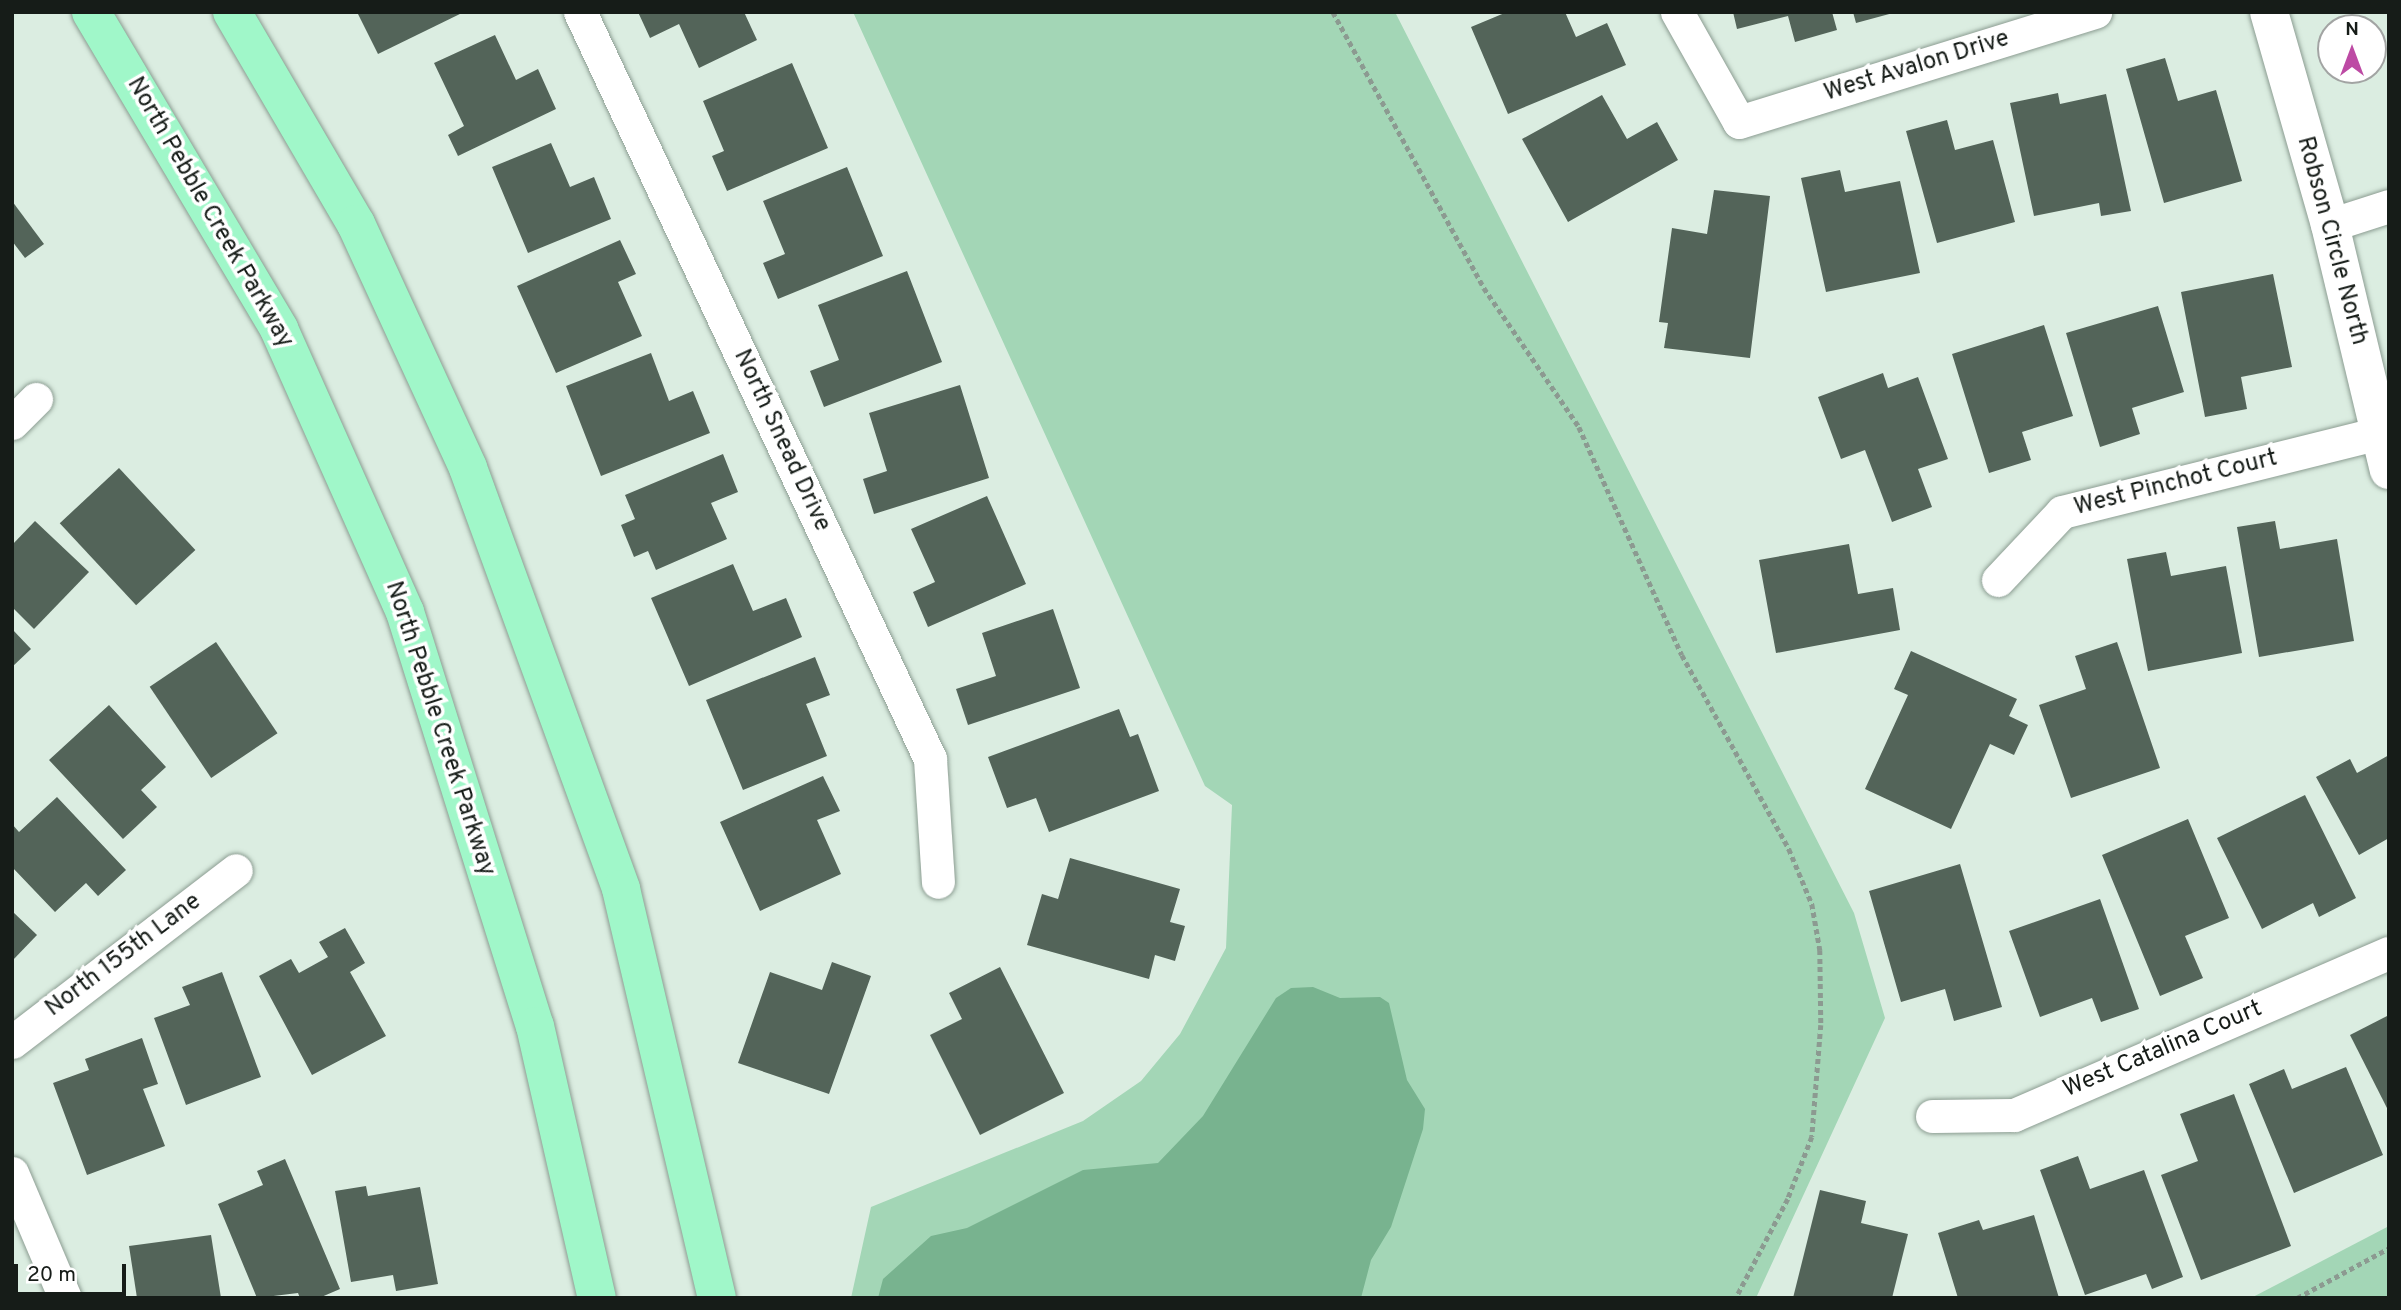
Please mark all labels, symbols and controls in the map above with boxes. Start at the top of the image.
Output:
north arrow [2317,14,2387,84]
text: N [2345,18,2359,42]
street label: West Avalon Drive [1820,25,2014,109]
street label: North Pebble Creek Parkway [120,72,298,354]
street label: Robson Circle North [2289,134,2373,348]
street label: North Snead Drive [726,345,836,537]
street label: West Pinchot Court [2071,445,2281,523]
street label: North Pebble Creek Parkway [378,578,500,880]
street label: North 155th Lane [41,888,207,1024]
street label: West Catalina Court [2059,995,2267,1105]
scale bar [18,1250,130,1294]
text: 20 m [27,1262,76,1289]

